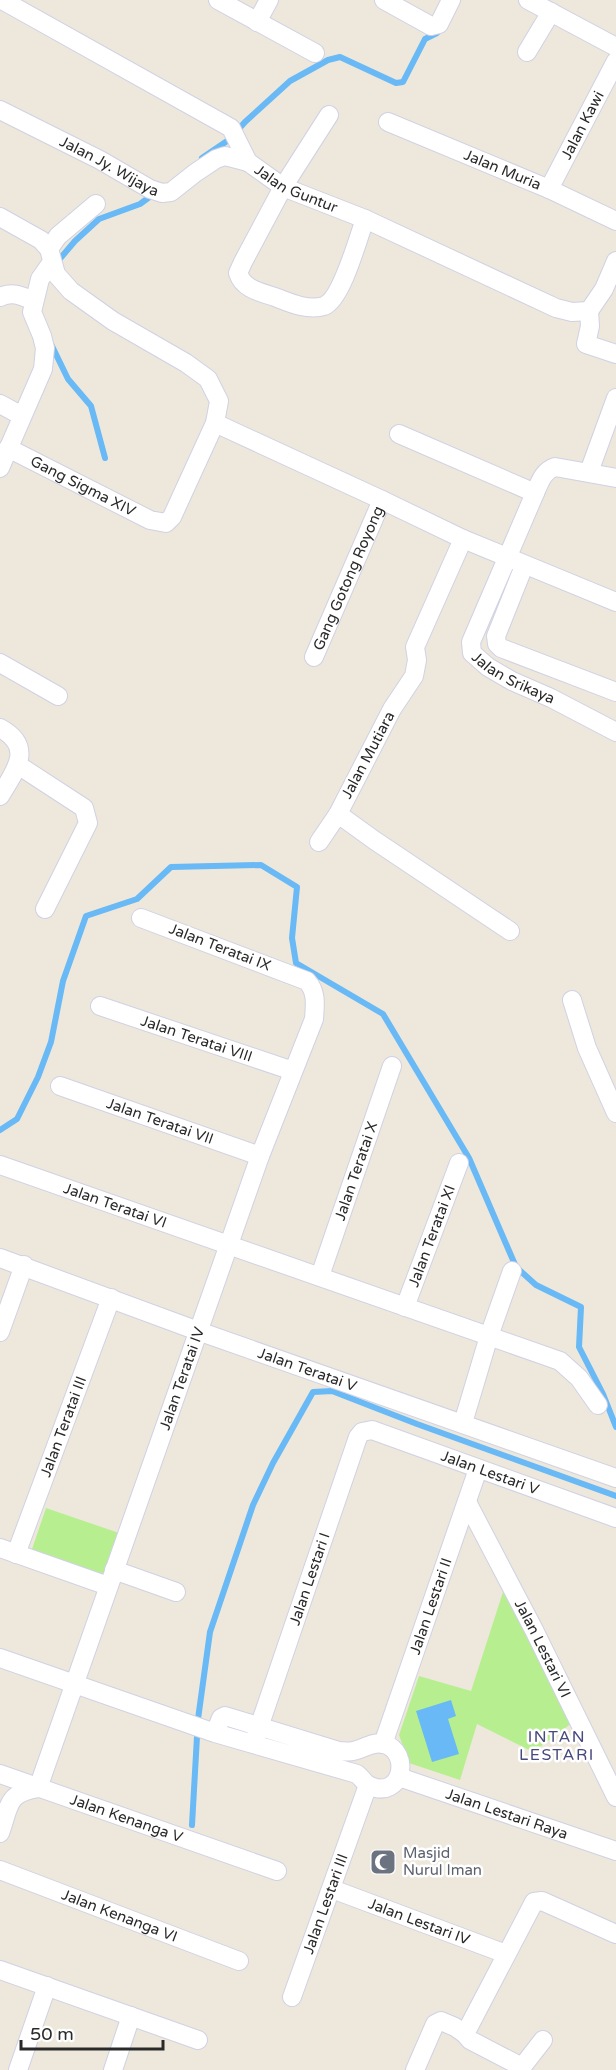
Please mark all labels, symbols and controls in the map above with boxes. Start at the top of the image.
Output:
street label: Jalan Kawi [557,88,608,162]
street label: Jalan Jy. Wijaya [57,132,161,200]
street label: Jalan Muria [461,146,544,194]
street label: Jalan Guntur [251,161,341,217]
street label: Gang Sigma XIV [27,452,139,520]
street label: Gang Gotong Royong [309,503,387,653]
street label: Jalan Srikaya [468,648,558,708]
street label: Jalan Mutiara [337,708,399,802]
street label: Jalan Teratai IX [167,919,273,975]
street label: Jalan Teratai VIII [139,1011,255,1066]
street label: Jalan Teratai VII [104,1094,216,1148]
street label: Jalan Teratai X [331,1119,381,1223]
street label: Jalan Teratai VI [61,1179,169,1232]
street label: Jalan Teratai XI [404,1182,459,1289]
street label: Jalan Teratai IV [155,1324,208,1432]
street label: Jalan Teratai V [256,1344,360,1395]
street label: Jalan Teratai III [36,1374,90,1479]
street label: Jalan Lestari V [439,1447,542,1499]
street label: Jalan Lestari I [285,1530,334,1628]
street label: Jalan Lestari II [406,1555,456,1657]
street label: Jalan Lestari VI [511,1597,575,1701]
district label: INTAN LESTARI [519,1727,595,1765]
street label: Jalan Lestari Raya [443,1785,570,1843]
street label: Jalan Kenanga V [68,1790,186,1847]
place label: Masjid Nurul Iman [403,1844,482,1879]
mosque icon: Masjid Nurul Iman [368,1847,398,1877]
street label: Jalan Lestari III [299,1851,352,1956]
street label: Jalan Kenanga VI [59,1885,180,1946]
street label: Jalan Lestari IV [366,1894,473,1949]
scale bar [21,2013,164,2051]
text: 50 m [30,2023,74,2045]

